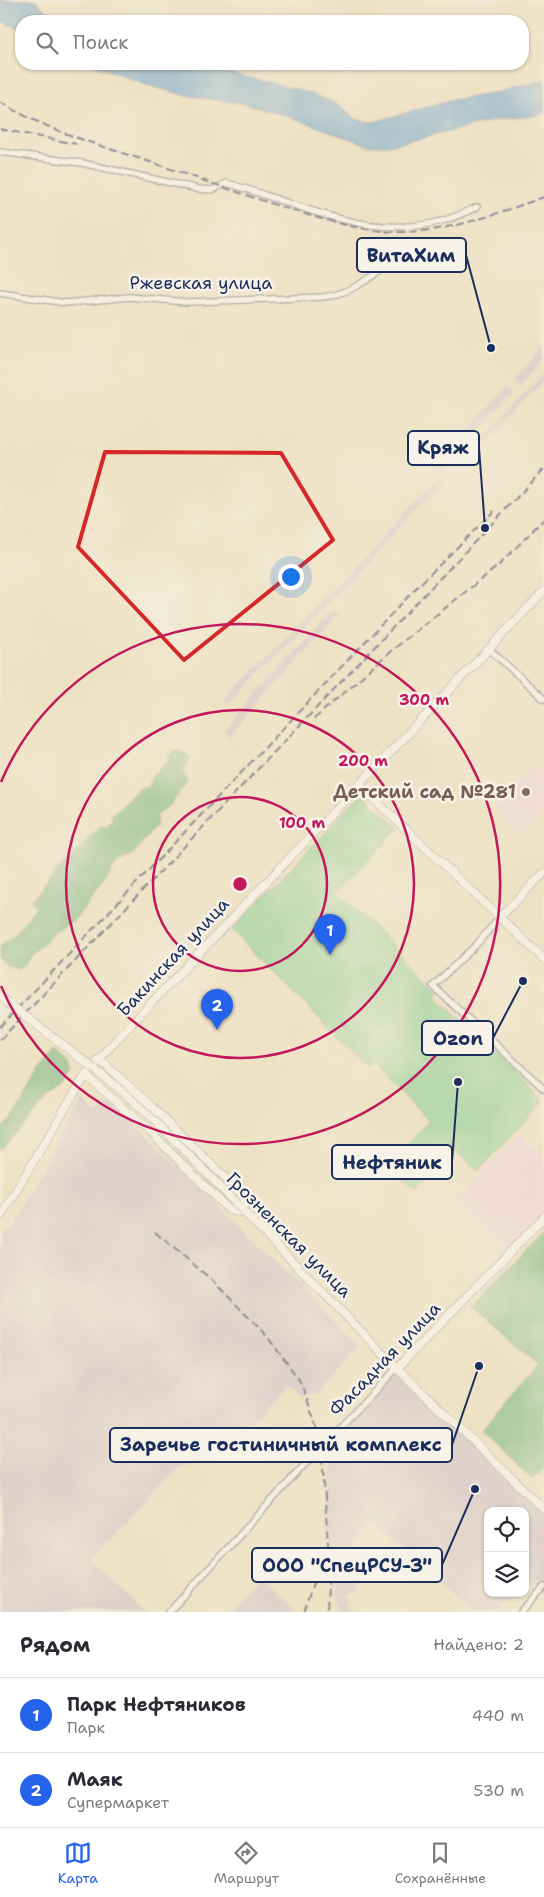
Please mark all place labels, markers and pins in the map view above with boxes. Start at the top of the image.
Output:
callout: ВитаХим [357,238,466,272]
callout: Кряж [408,431,479,465]
place label: Детский сад №281 [333,780,516,804]
marker: Детский сад №281 [520,786,532,798]
centre of rings [231,875,249,893]
pin: 1 [314,914,346,955]
pin: 2 [201,989,233,1030]
callout: Ozon [422,1021,493,1055]
callout: Нефтяник [332,1145,452,1179]
callout: Заречье гостиничный комплекс [110,1428,452,1462]
callout: ООО "СпецРСУ-3" [252,1548,442,1582]

